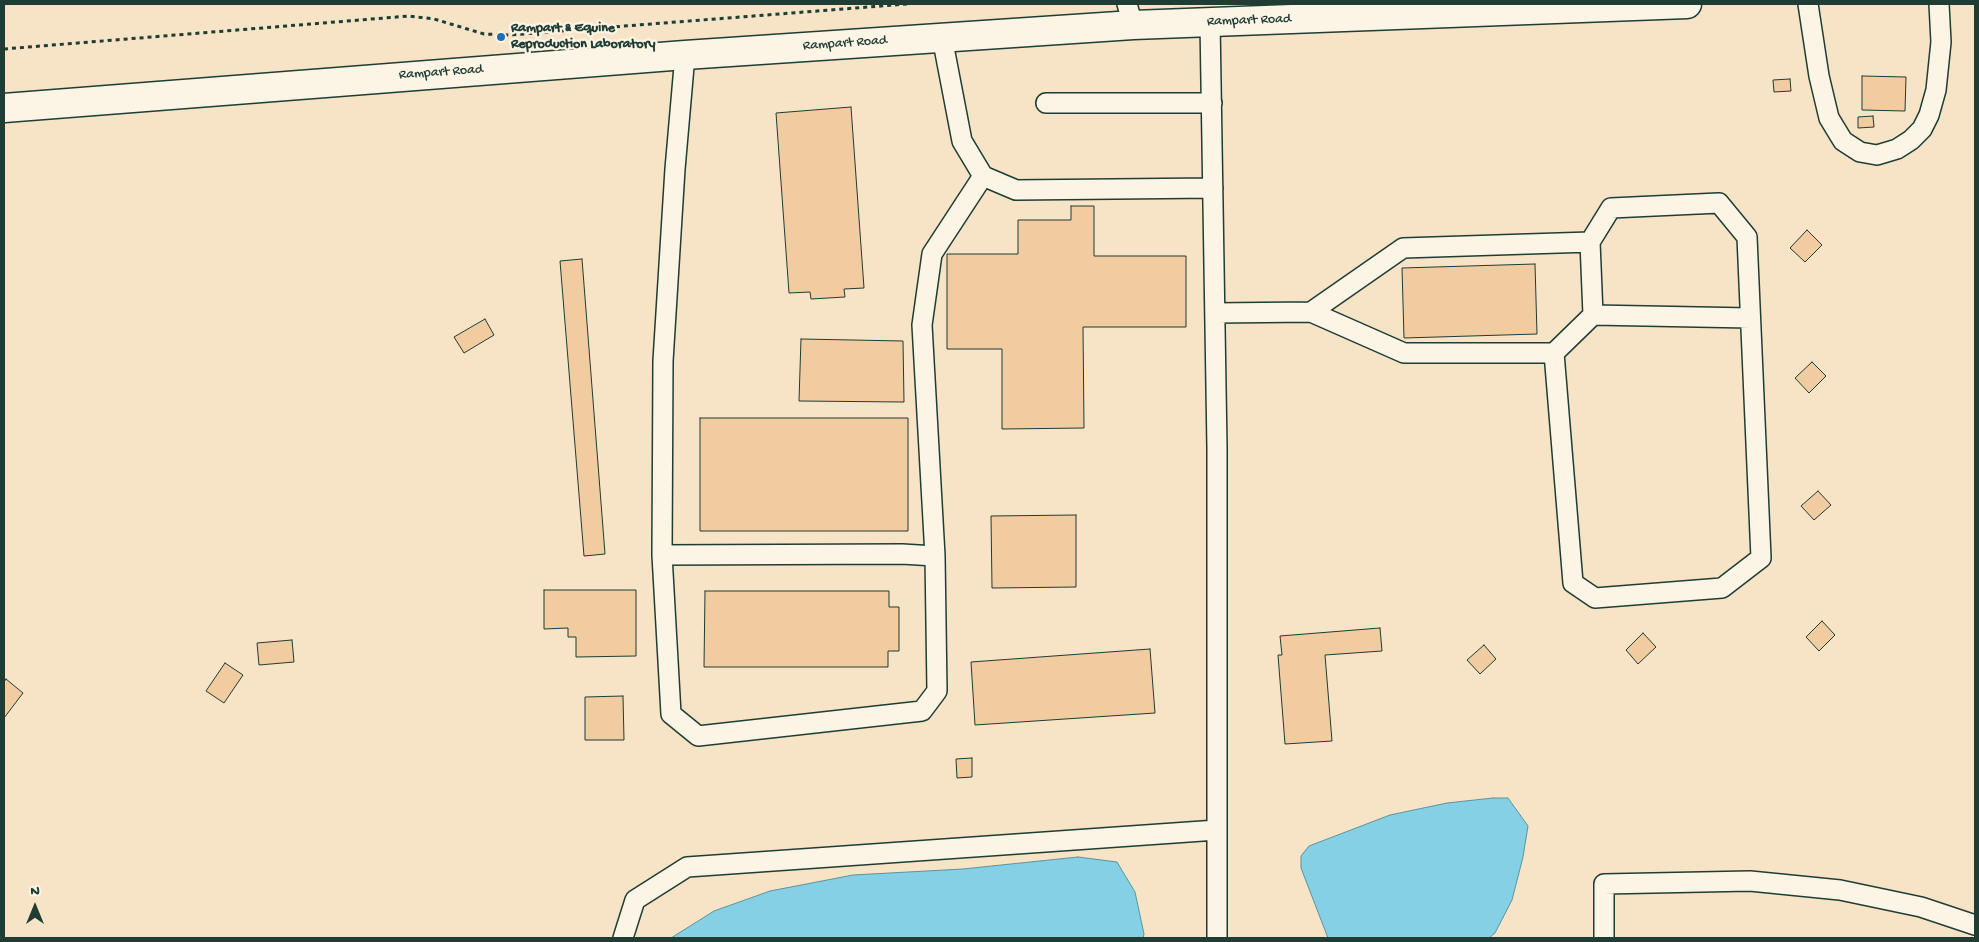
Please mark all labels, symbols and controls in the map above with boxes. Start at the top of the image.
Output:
street label: Rampart Road [1207,11,1291,31]
place label: Rampart & Equine Reproduction Laboratory [511,21,655,54]
marker: Rampart & Equine Reproduction Laboratory [495,31,507,43]
street label: Rampart Road [802,33,888,55]
street label: Rampart Road [398,62,484,84]
north arrow [10,882,60,932]
text: N [30,883,40,900]

